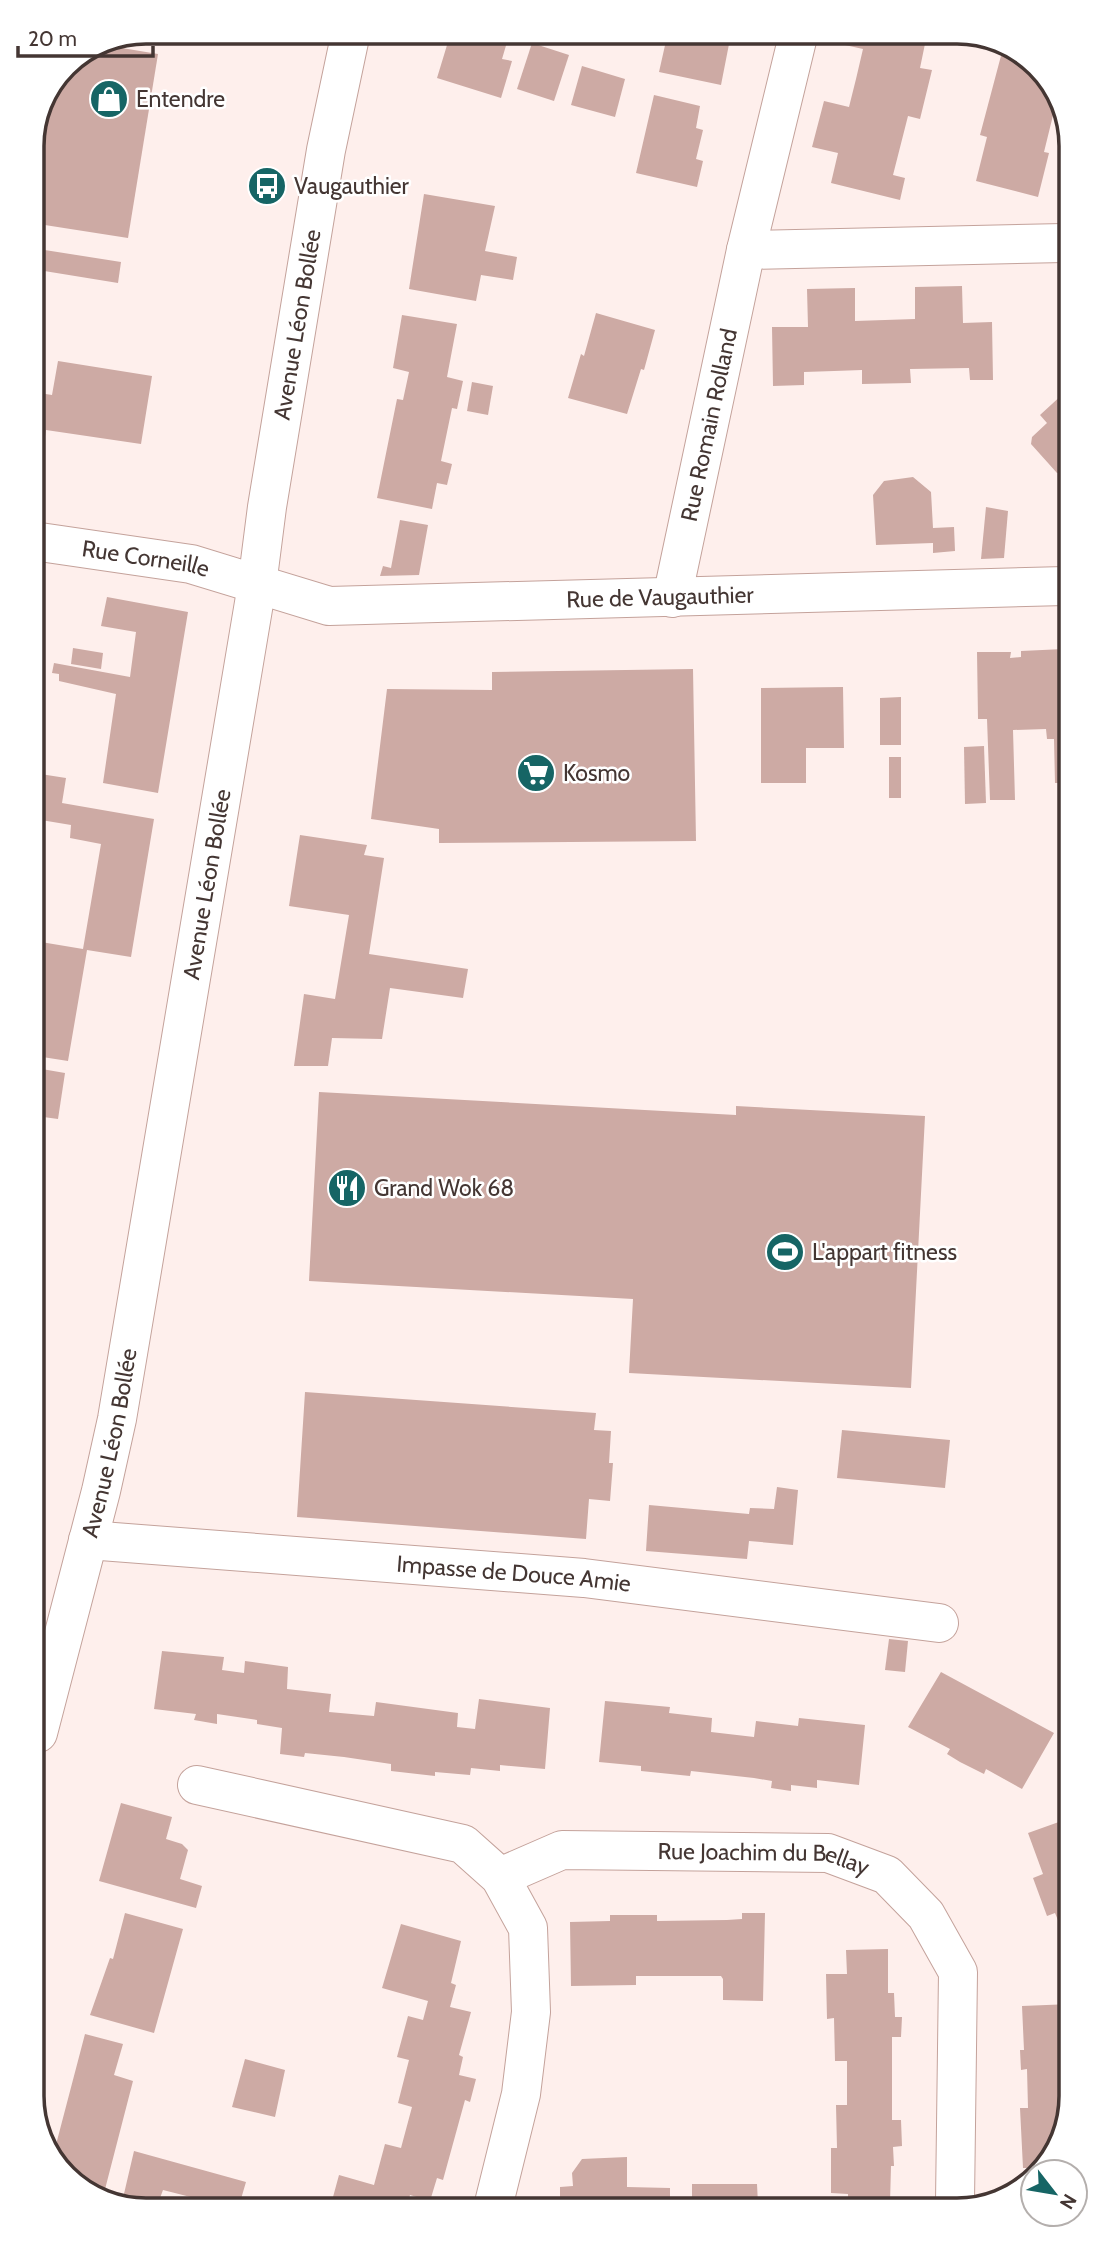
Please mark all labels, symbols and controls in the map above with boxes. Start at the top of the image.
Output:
scale bar [18,14,152,58]
text: 20 m [28,26,77,51]
shop icon: Entendre [88,78,130,120]
place label: Entendre [136,85,225,113]
bus stop icon: Vaugauthier [246,165,288,207]
place label: Vaugauthier [294,172,410,200]
street label: Avenue Léon Bollée [268,227,327,422]
street label: Rue Romain Rolland [675,326,743,524]
street label: Rue Corneille [80,534,213,583]
street label: Rue de Vaugauthier [566,580,755,614]
supermarket icon: Kosmo [515,752,557,794]
place label: Kosmo [563,759,630,787]
street label: Avenue Léon Bollée [177,787,237,982]
restaurant icon: Grand Wok 68 [326,1167,368,1209]
place label: Grand Wok 68 [374,1174,514,1202]
sports icon: L'appart fitness [764,1231,806,1273]
place label: L'appart fitness [812,1238,957,1266]
street label: Avenue Léon Bollée [76,1346,143,1540]
street label: Impasse de Douce Amie [396,1550,633,1598]
street label: Rue Joachim du Bellay [657,1837,874,1881]
north arrow [1019,2158,1089,2228]
text: N [1055,2190,1081,2213]

